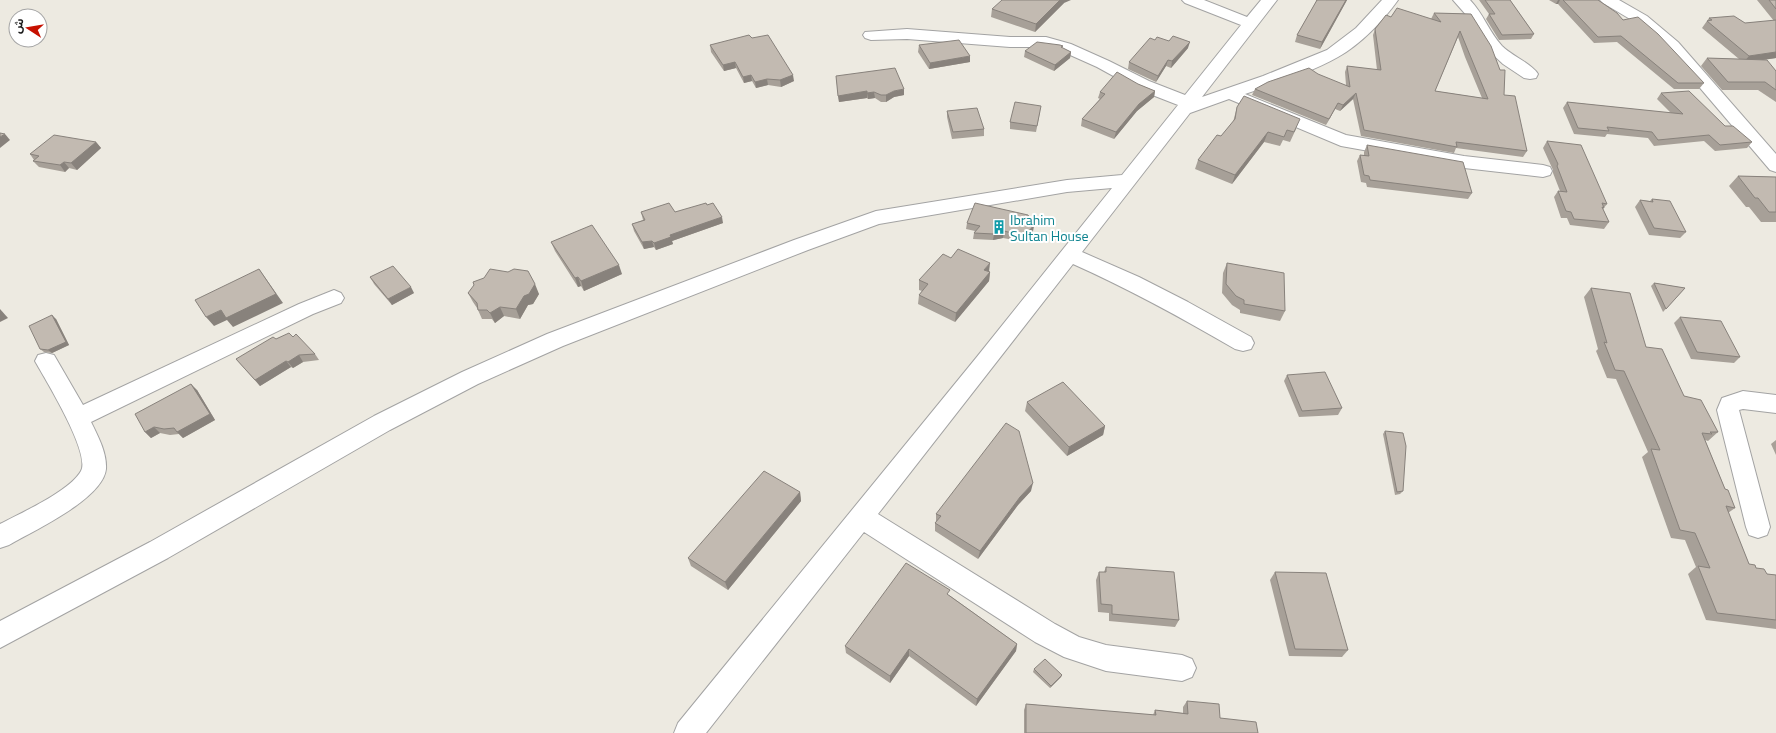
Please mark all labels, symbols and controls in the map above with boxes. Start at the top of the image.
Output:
north arrow [8,8,48,48]
text: ش [9,17,28,35]
place label: Ibrahim Sultan House [1010,209,1089,246]
building icon: Ibrahim Sultan House [991,219,1007,235]

